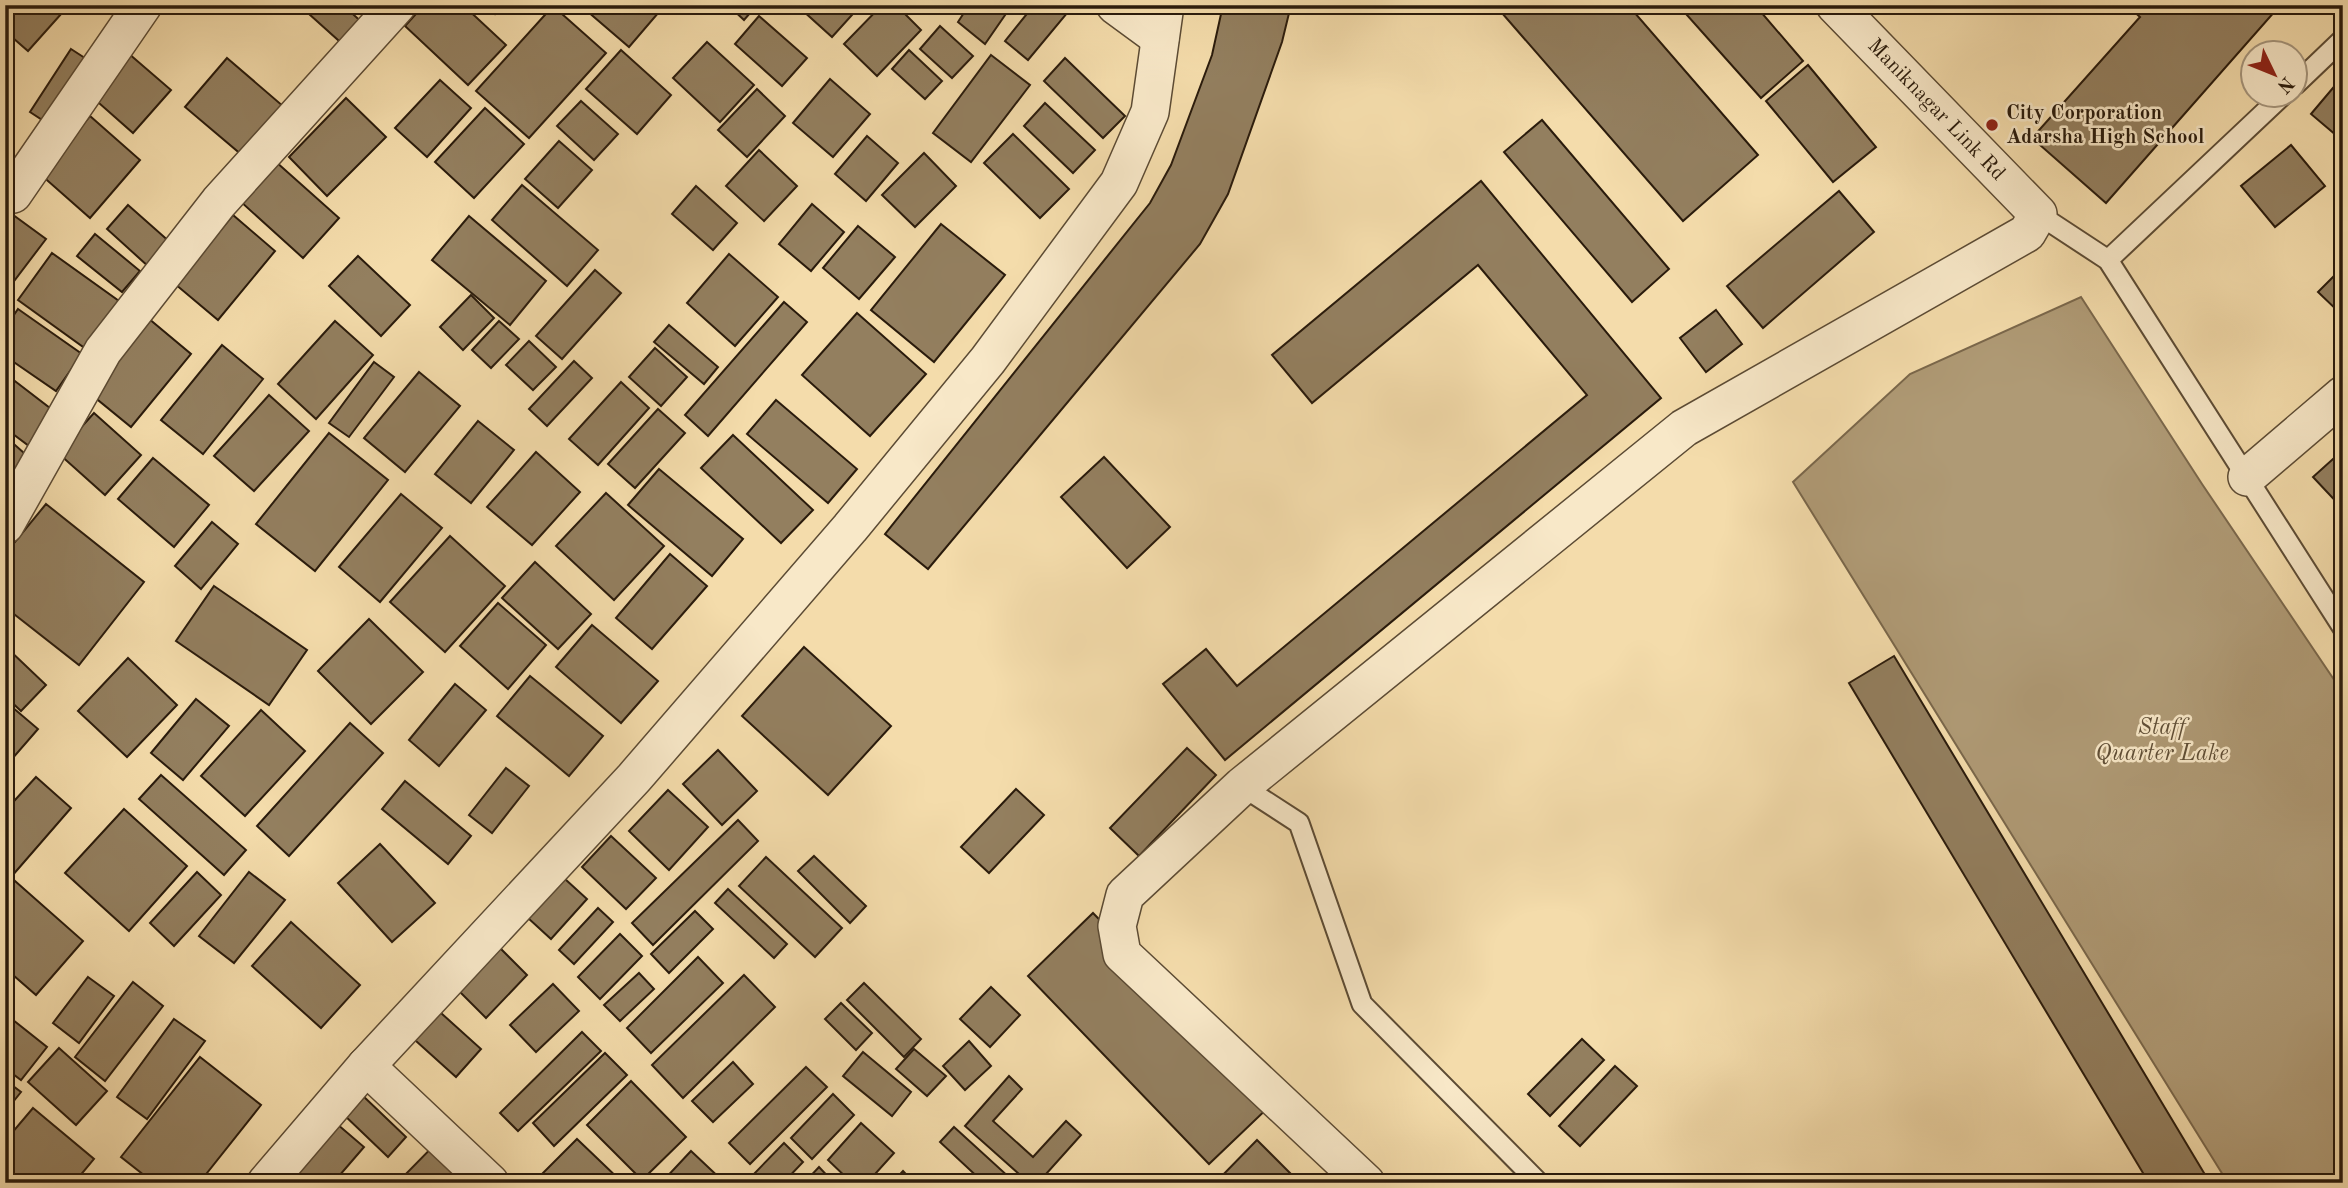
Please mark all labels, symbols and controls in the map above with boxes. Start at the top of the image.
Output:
street label: Maniknagar Link Rd [1863,35,2009,185]
north arrow [2240,38,2310,108]
text: N [2272,72,2297,96]
place label: City Corporation Adarsha High School [2006,103,2205,148]
marker: City Corporation Adarsha High School [1984,117,2000,133]
water label: Staff Quarter Lake [2095,716,2229,765]

